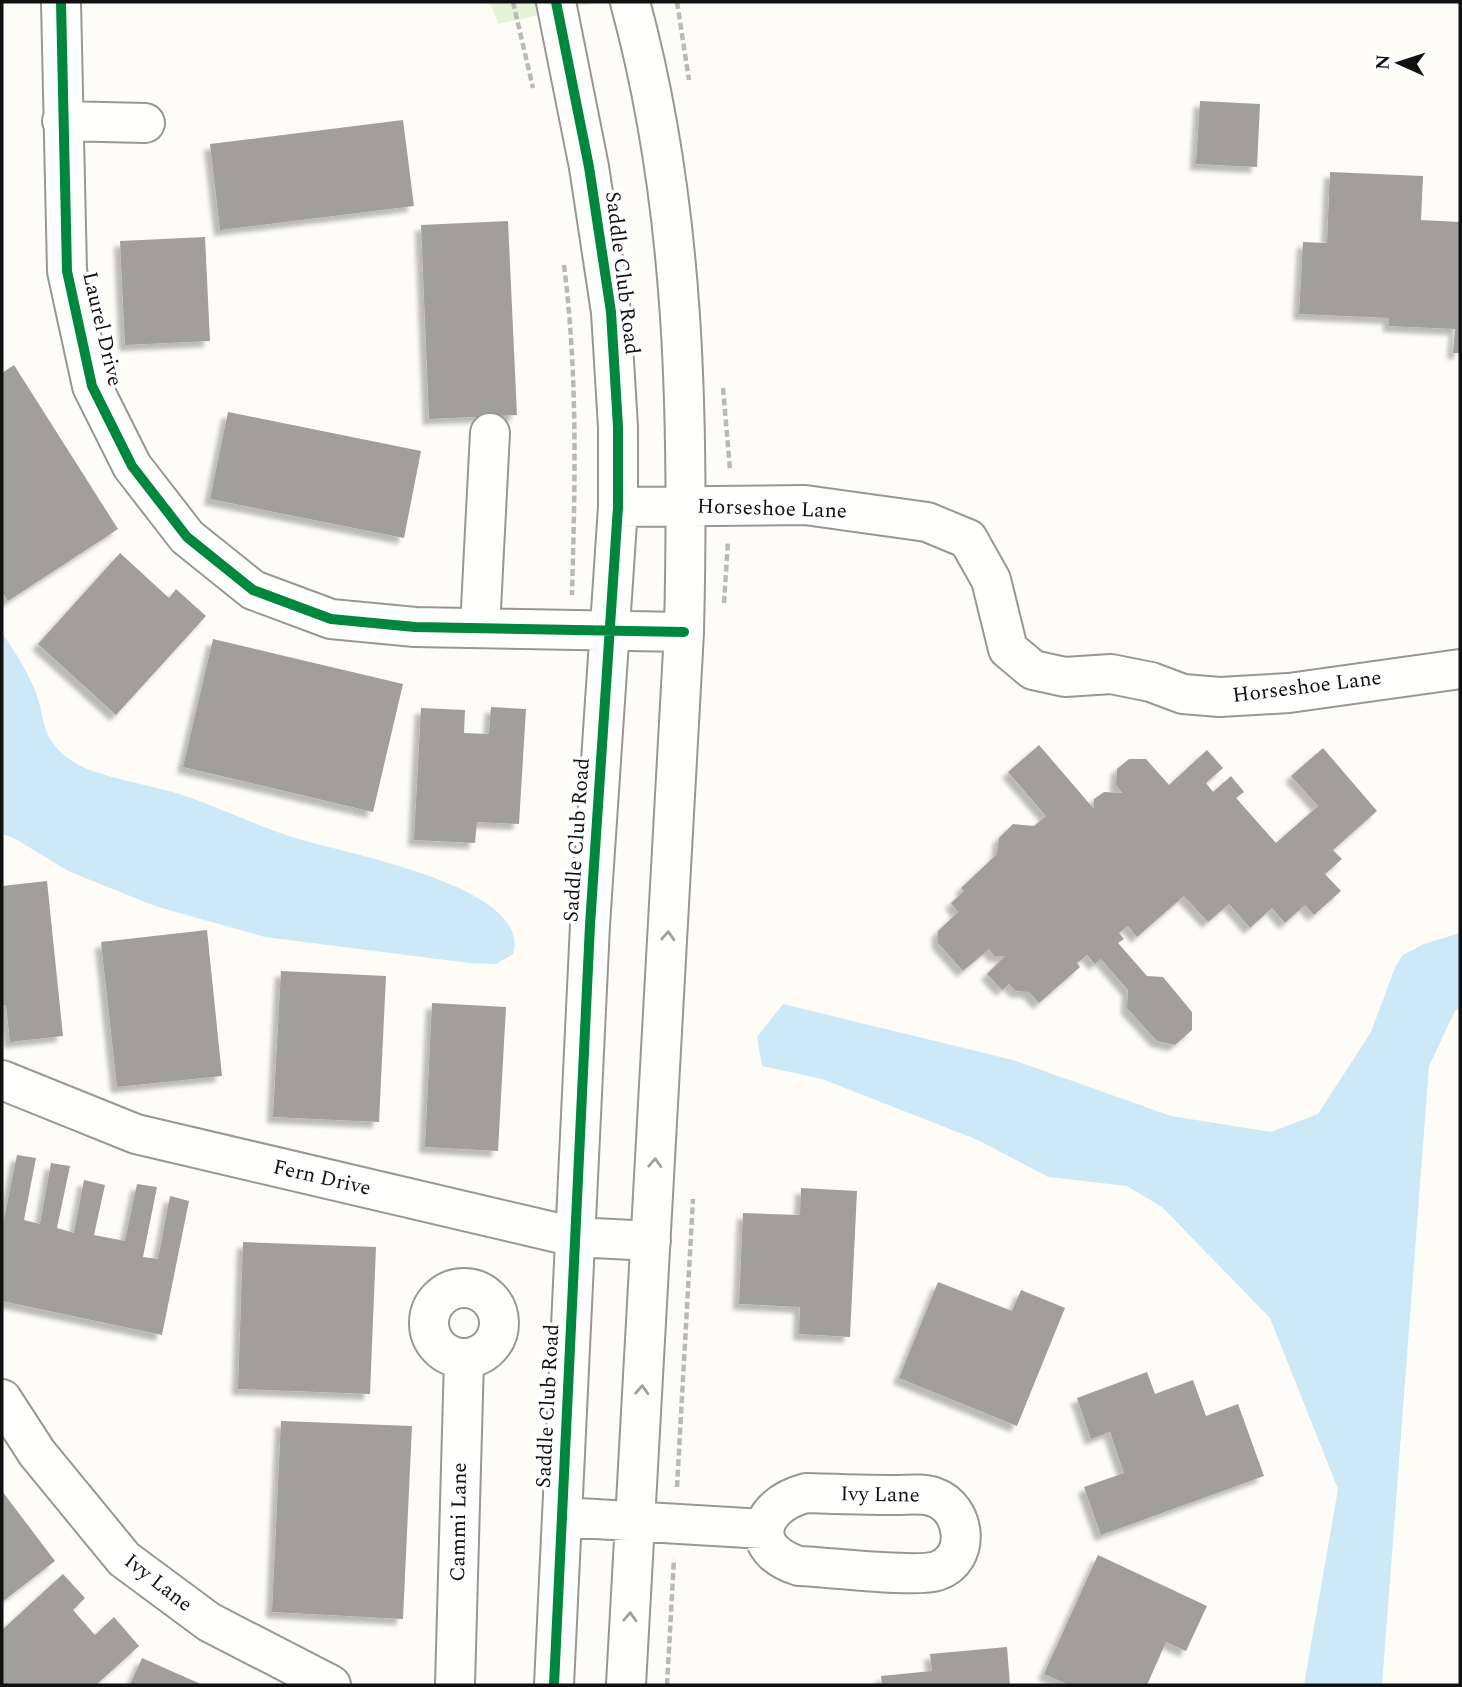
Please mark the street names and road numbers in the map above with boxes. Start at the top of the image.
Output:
street label: Saddle Club Road [596,189,648,357]
street label: Laurel Drive [73,269,131,389]
street label: Horseshoe Lane [696,490,848,528]
street label: Horseshoe Lane [1231,662,1383,712]
street label: Saddle Club Road [555,757,599,923]
street label: Fern Drive [270,1151,374,1205]
street label: Saddle Club Road [528,1323,568,1489]
street label: Cammi Lane [442,1462,476,1582]
street label: Ivy Lane [840,1478,920,1512]
street label: Ivy Lane [117,1546,199,1620]

